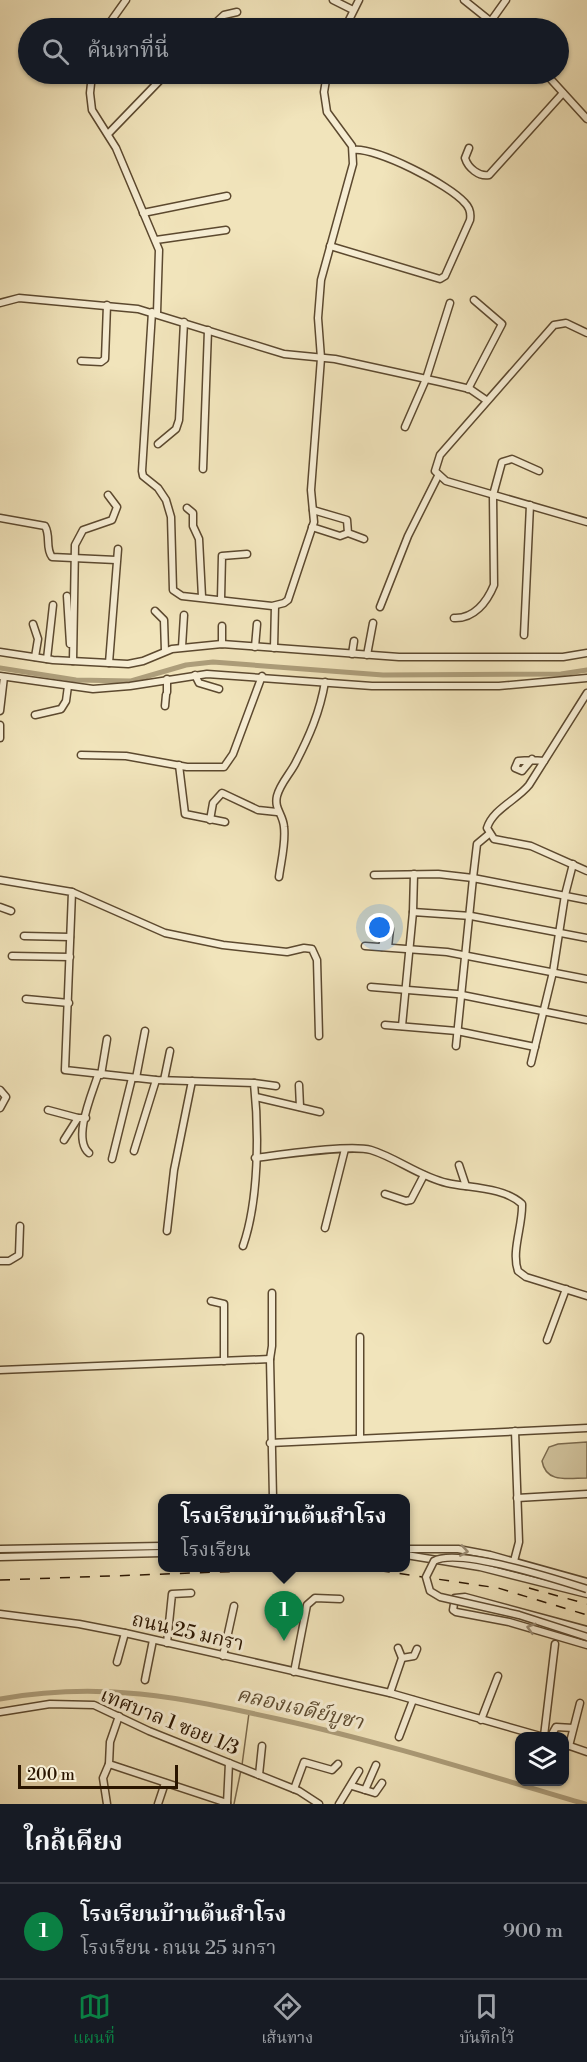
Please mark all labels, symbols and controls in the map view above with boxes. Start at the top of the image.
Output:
search box [18,18,569,84]
icon: search [39,35,72,68]
text: ค้นหาที่นี่ [87,37,169,64]
your location [365,913,394,942]
popup [158,1494,410,1572]
text: โรงเรียนบ้านต้นสำโรง [181,1503,387,1530]
text: โรงเรียน [181,1538,251,1563]
one-way arrow [459,1544,468,1556]
pin: 1 [264,1592,304,1641]
street label: ถนน 25 มกรา [129,1607,246,1658]
one-way arrow [526,1623,537,1635]
water label: คลองเจดีย์บูชา [234,1682,366,1736]
street label: เทศบาล 1 ซอย 1/3 [96,1683,242,1762]
map controls [515,1732,569,1786]
button: layers [515,1732,569,1786]
scale bar [18,1762,178,1790]
text: 200 m [27,1765,75,1785]
text: ใกล้เคียง [24,1826,123,1858]
text: โรงเรียนบ้านต้นสำโรง [81,1901,286,1928]
text: 1 [39,1919,48,1944]
text: 900 m [503,1919,563,1944]
text: โรงเรียน · ถนน 25 มกรา [81,1936,276,1961]
tab: แผนที่ [73,1990,115,2052]
tab: เส้นทาง [261,1990,313,2052]
tab: บันทึกไว้ [459,1990,514,2052]

